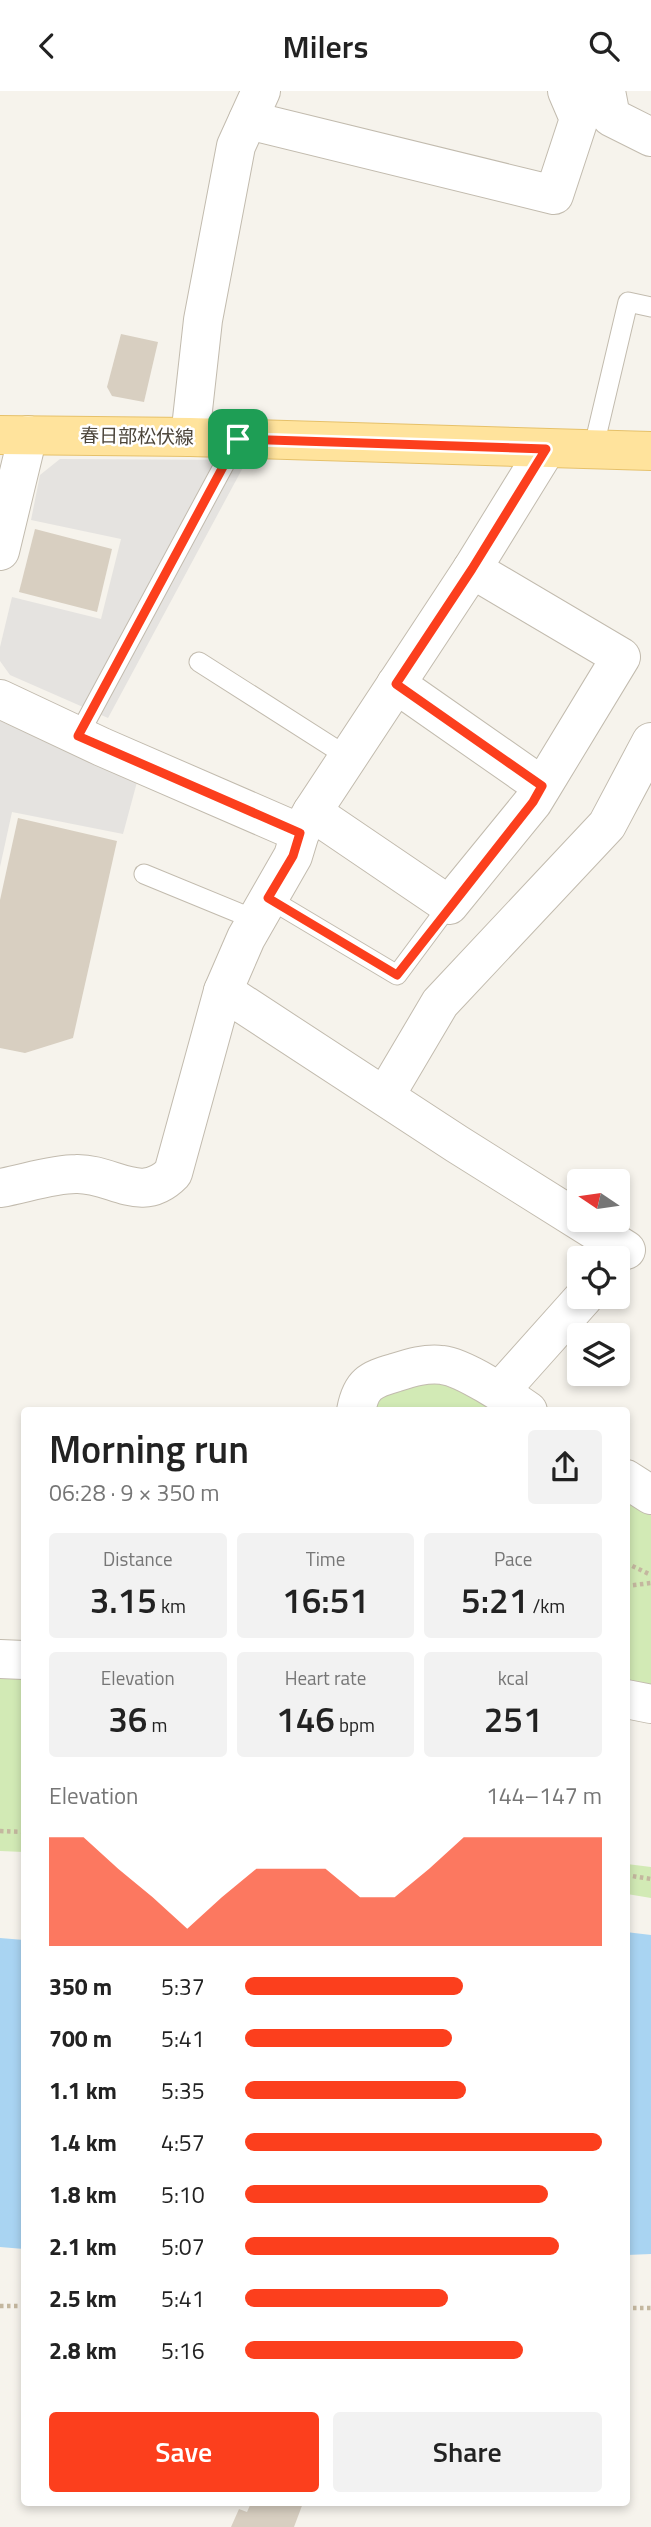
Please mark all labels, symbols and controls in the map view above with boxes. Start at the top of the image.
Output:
text: Milers [283,22,368,70]
icon: back [28,27,66,65]
icon: search [585,27,623,65]
pin [208,409,268,469]
street label: 春日部松伏線 [80,420,194,451]
icon: arrive [219,420,257,458]
north arrow [567,1169,630,1232]
map controls [567,1169,630,1386]
button: locate [567,1246,630,1309]
button: layers [567,1323,630,1386]
text: Morning run [49,1420,249,1478]
button: share [528,1430,602,1504]
text: 06:28 · 9 × 350 m [49,1475,219,1510]
text: Distance [103,1544,173,1573]
text: Time [306,1544,345,1573]
text: Pace [494,1544,532,1573]
text: 3.15 [90,1573,157,1627]
text: 16:51 [282,1573,369,1627]
text: 5:21 [461,1573,528,1627]
text: km [157,1591,186,1620]
text: /km [528,1591,565,1620]
text: Elevation [101,1663,175,1692]
text: Heart rate [285,1663,366,1692]
text: kcal [498,1663,529,1692]
text: 36 [108,1692,147,1746]
text: 146 [276,1692,335,1746]
text: 251 [484,1692,543,1746]
text: m [147,1710,167,1739]
text: bpm [335,1710,375,1739]
text: Elevation [49,1778,138,1813]
text: 144–147 m [486,1778,602,1813]
text: 350 m [49,1969,112,2004]
text: 5:37 [161,1969,205,2004]
text: 700 m [49,2021,112,2056]
text: 5:41 [161,2021,205,2056]
text: 1.1 km [49,2073,117,2108]
text: 5:35 [161,2073,205,2108]
text: 1.4 km [49,2125,117,2160]
text: 4:57 [161,2125,205,2160]
text: 1.8 km [49,2177,117,2212]
text: 5:10 [161,2177,205,2212]
text: 2.1 km [49,2229,117,2264]
text: 5:07 [161,2229,205,2264]
text: 2.5 km [49,2281,117,2316]
text: 5:41 [161,2281,205,2316]
text: 2.8 km [49,2333,117,2368]
text: 5:16 [161,2333,205,2368]
button: Save [49,2412,319,2492]
button: Share [333,2412,602,2492]

